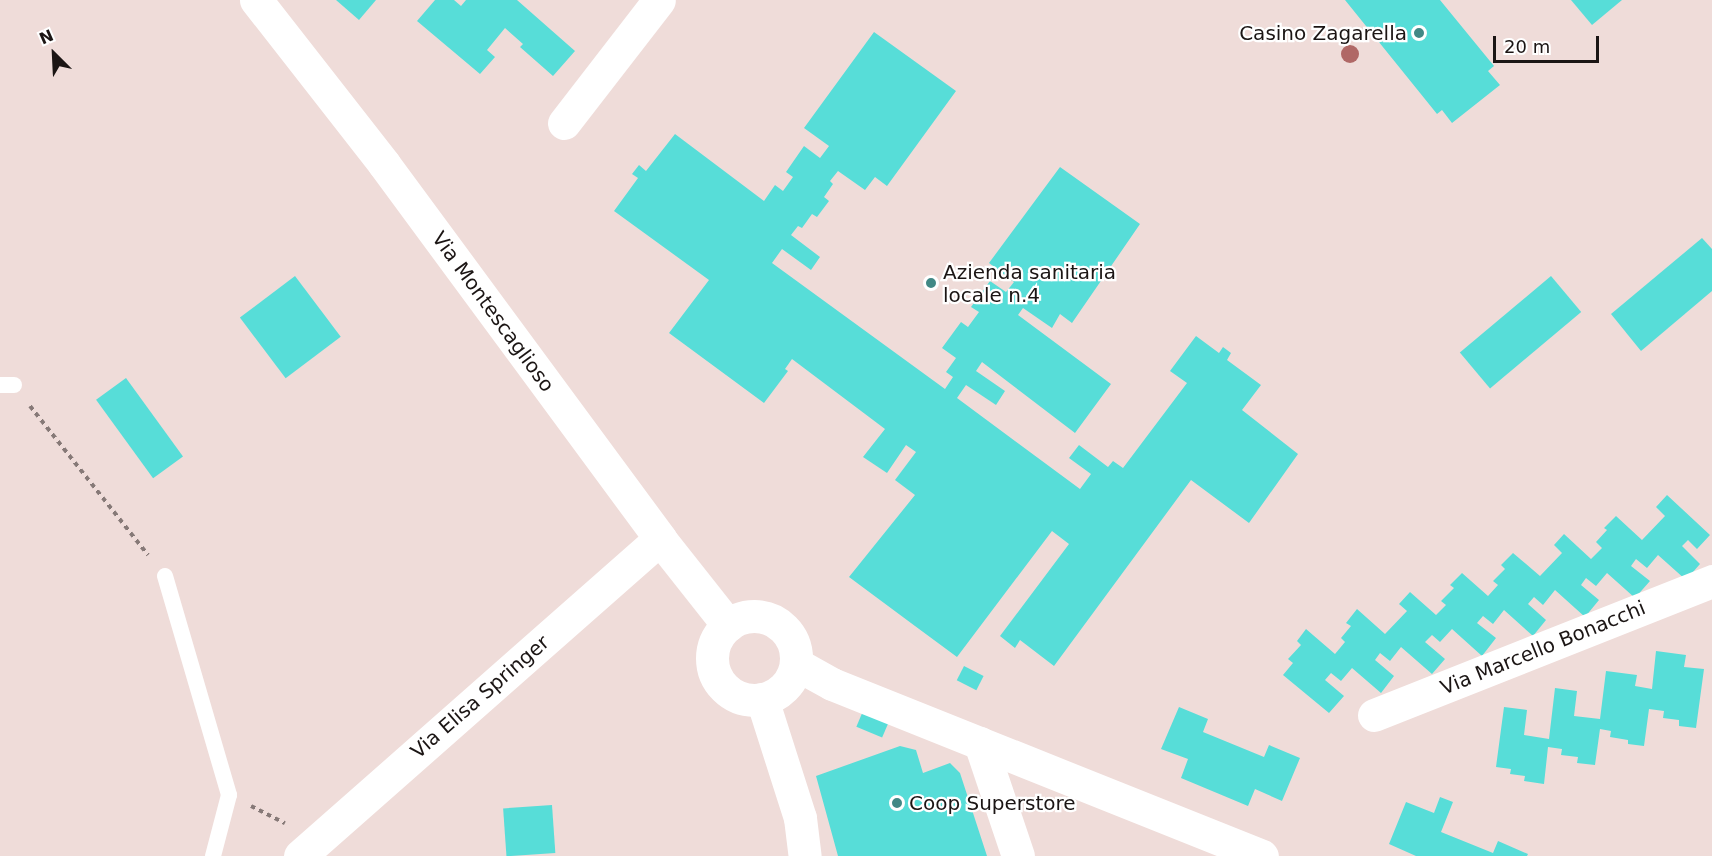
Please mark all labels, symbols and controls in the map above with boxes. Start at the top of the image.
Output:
place label: Casino Zagarella [1239,21,1407,45]
north arrow [24,24,84,84]
scale bar [1496,24,1602,62]
text: N [36,26,56,49]
marker: Casino Zagarella [1412,26,1426,40]
text: 20 m [1504,36,1550,57]
street label: Via Montescaglioso [427,227,559,397]
place label: Azienda sanitaria locale n.4 [943,260,1116,307]
marker: Azienda sanitaria locale n.4 [924,276,938,290]
street label: Via Marcello Bonacchi [1437,596,1649,700]
street label: Via Elisa Springer [406,630,554,764]
place label: Coop Superstore [909,791,1076,815]
marker: Coop Superstore [890,796,904,810]

